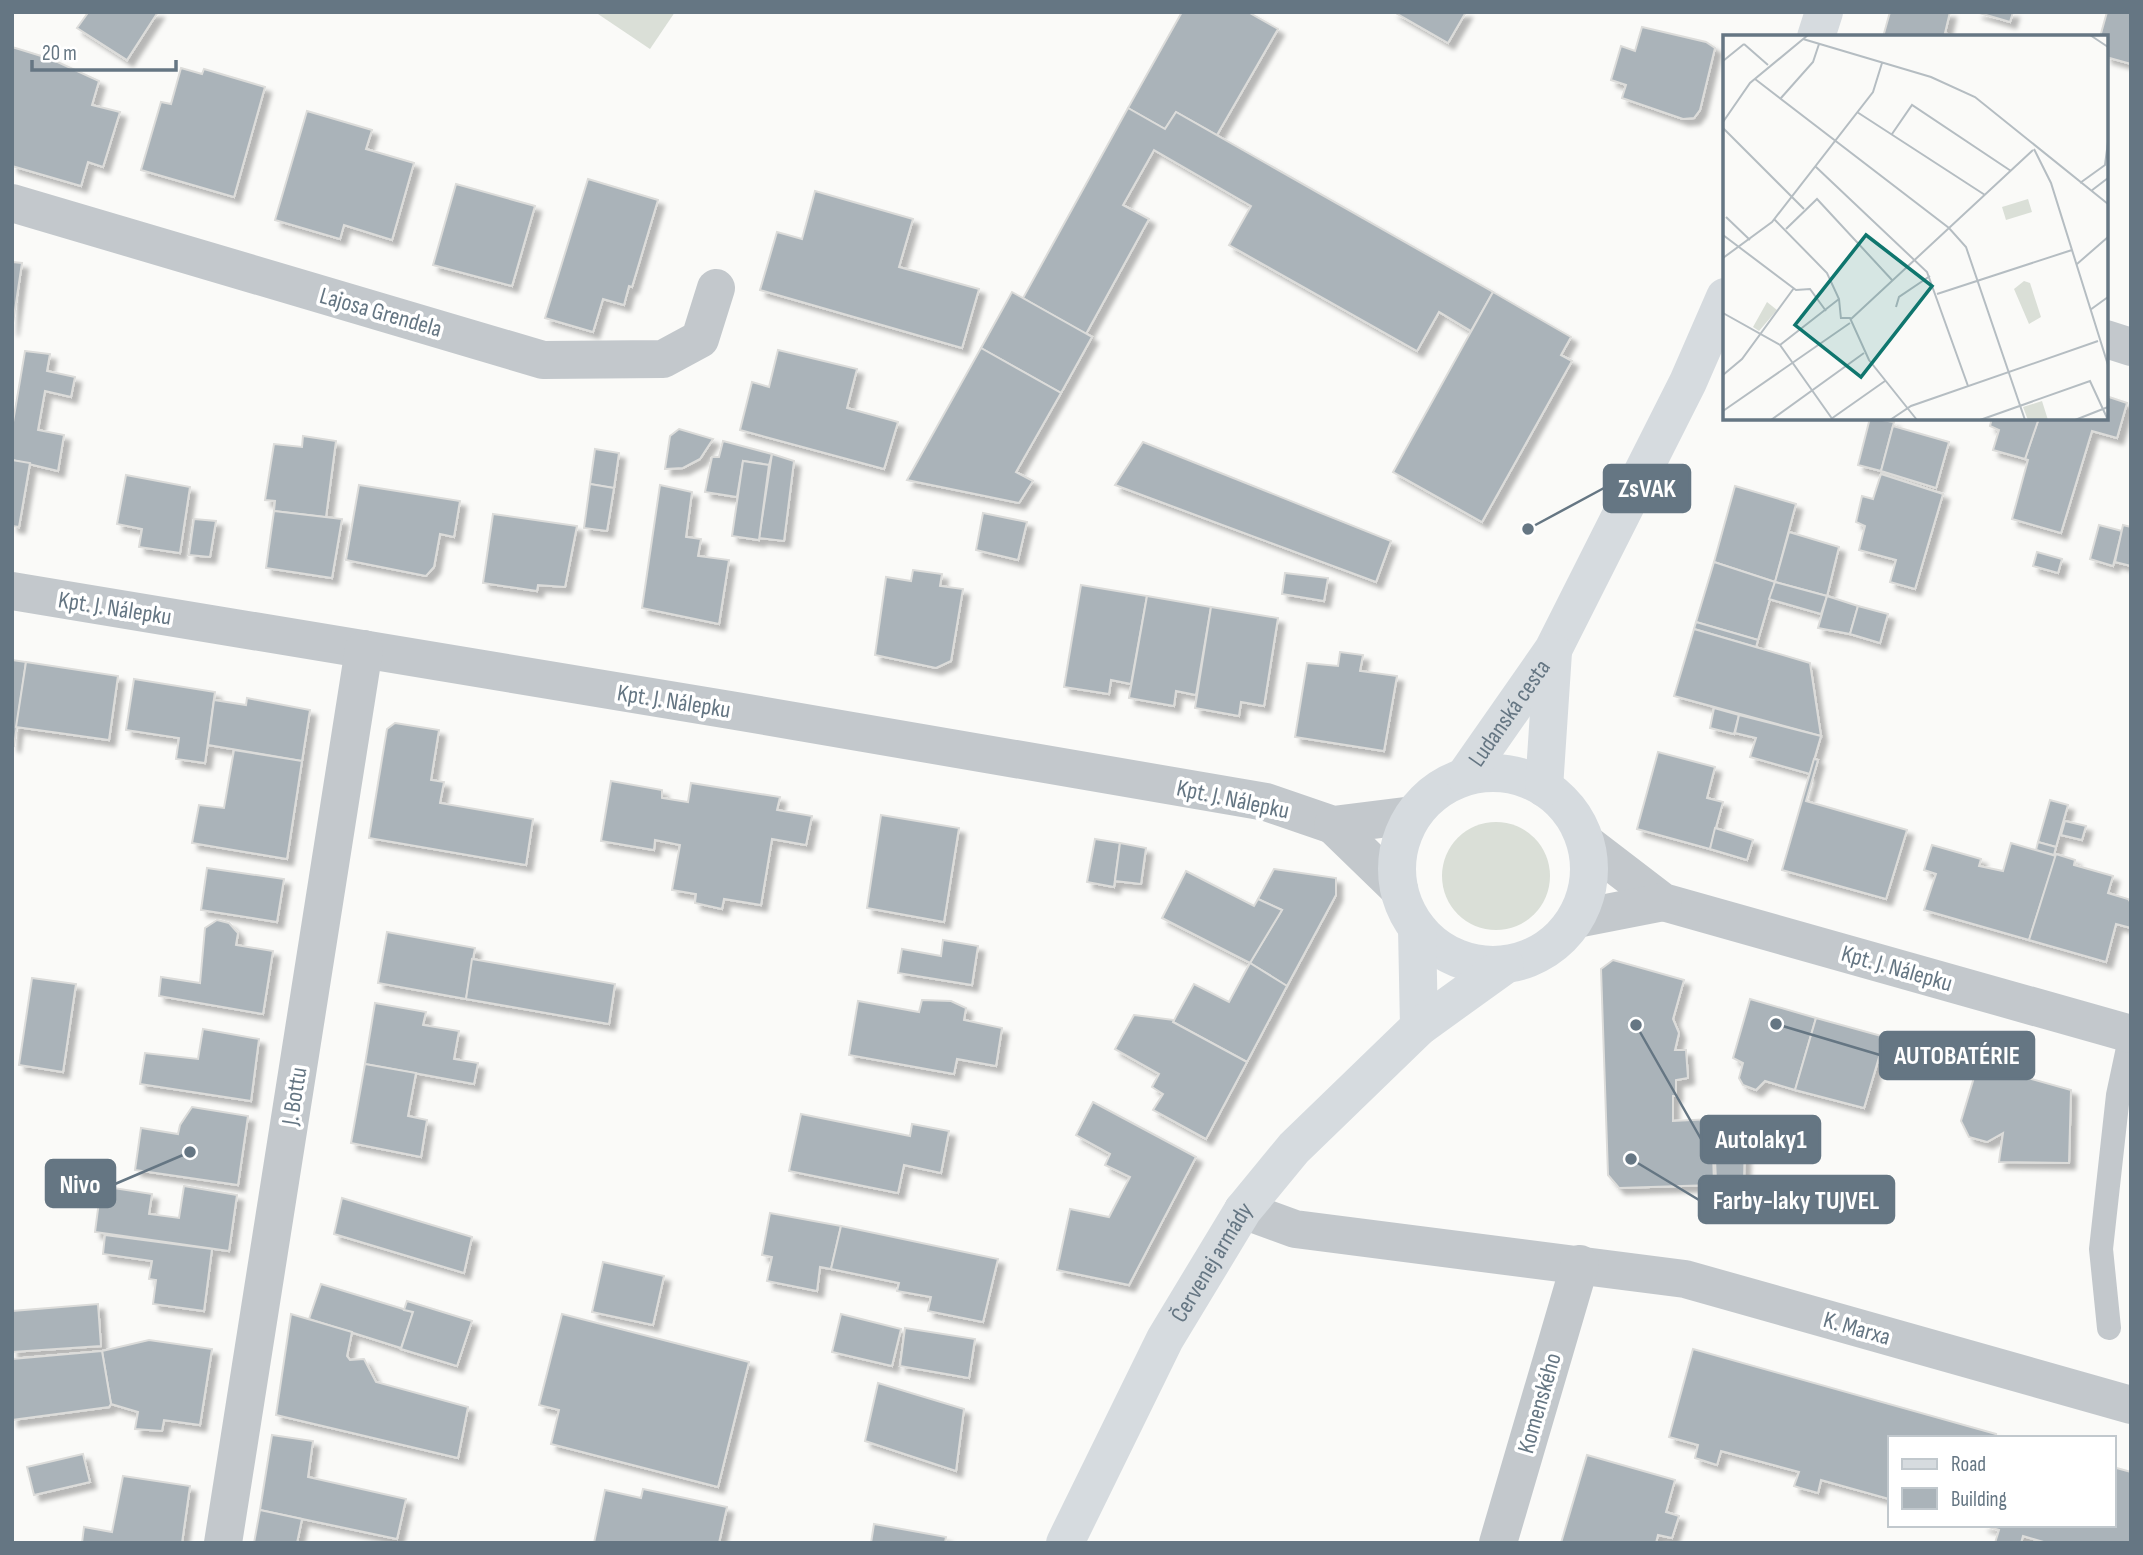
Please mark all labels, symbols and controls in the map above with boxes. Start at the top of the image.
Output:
scale bar [32,28,175,72]
inset map [1723,35,2108,420]
text: 20 m [42,41,77,66]
street label: Lajosa Grendela [316,281,445,344]
callout: ZsVAK [1604,465,1690,512]
text: ZsVAK [1618,474,1676,505]
street label: Kpt. J. Nálepku [56,585,174,632]
street label: Ludanská cesta [1462,654,1557,772]
street label: Kpt. J. Nálepku [615,678,733,725]
street label: Kpt. J. Nálepku [1174,773,1292,826]
street label: Kpt. J. Nálepku [1838,939,1956,998]
callout: AUTOBATÉRIE [1880,1032,2034,1079]
text: AUTOBATÉRIE [1893,1041,2020,1072]
street label: J. Bottu [275,1065,313,1128]
callout: Autolaky1 [1701,1116,1820,1163]
text: Autolaky1 [1714,1125,1807,1156]
callout: Nivo [46,1160,115,1207]
text: Nivo [59,1170,101,1201]
callout: Farby-laky TUJVEL [1699,1176,1894,1223]
text: Farby-laky TUJVEL [1713,1186,1879,1217]
street label: Červenej armády [1165,1196,1259,1328]
street label: K. Marxa [1820,1305,1894,1352]
street label: Komenského [1511,1350,1568,1457]
legend [1888,1436,2115,1527]
text: Road [1951,1452,1986,1477]
text: Building [1951,1487,2007,1512]

